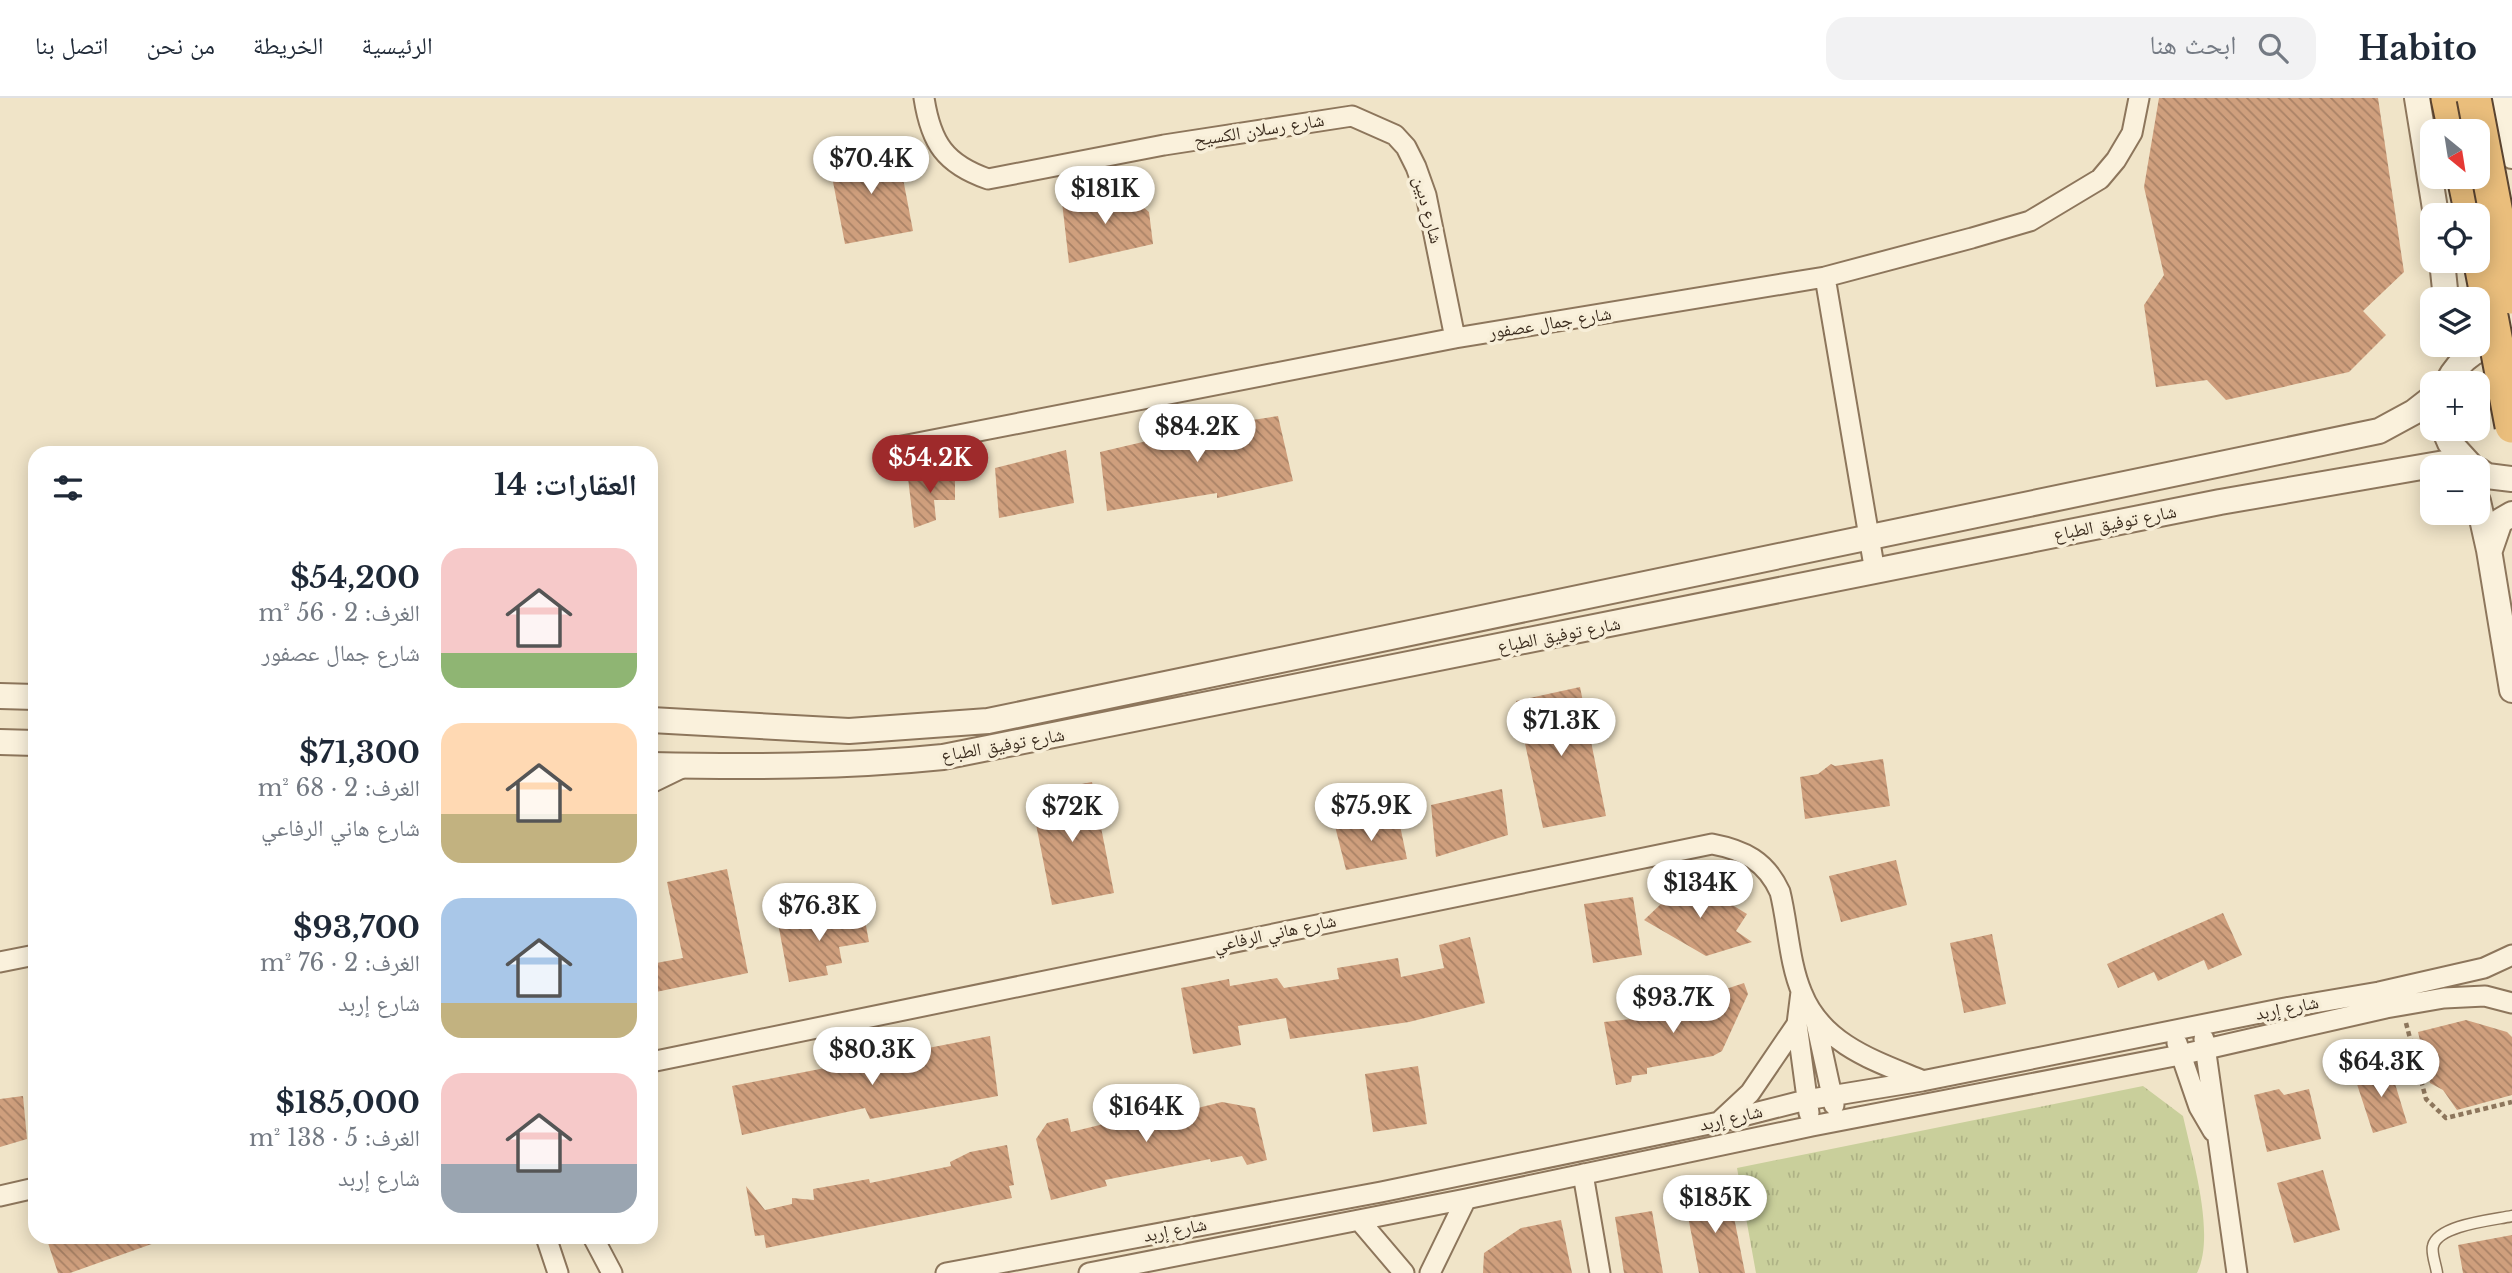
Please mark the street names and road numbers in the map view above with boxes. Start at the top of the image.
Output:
street label: شارع رسلان الكسيح [1192,109,1326,152]
street label: شارع دبين [1408,174,1448,246]
street label: شارع جمال عصفور [1486,302,1613,344]
street label: شارع توفيق الطباع [2052,500,2178,546]
street label: شارع توفيق الطباع [1496,612,1622,658]
street label: شارع توفيق الطباع [940,723,1066,767]
street label: شارع هاني الرفاعي [1212,909,1339,960]
street label: شارع إربد [2253,991,2321,1026]
street label: شارع إربد [1697,1100,1765,1137]
street label: شارع إربد [1141,1213,1209,1248]

